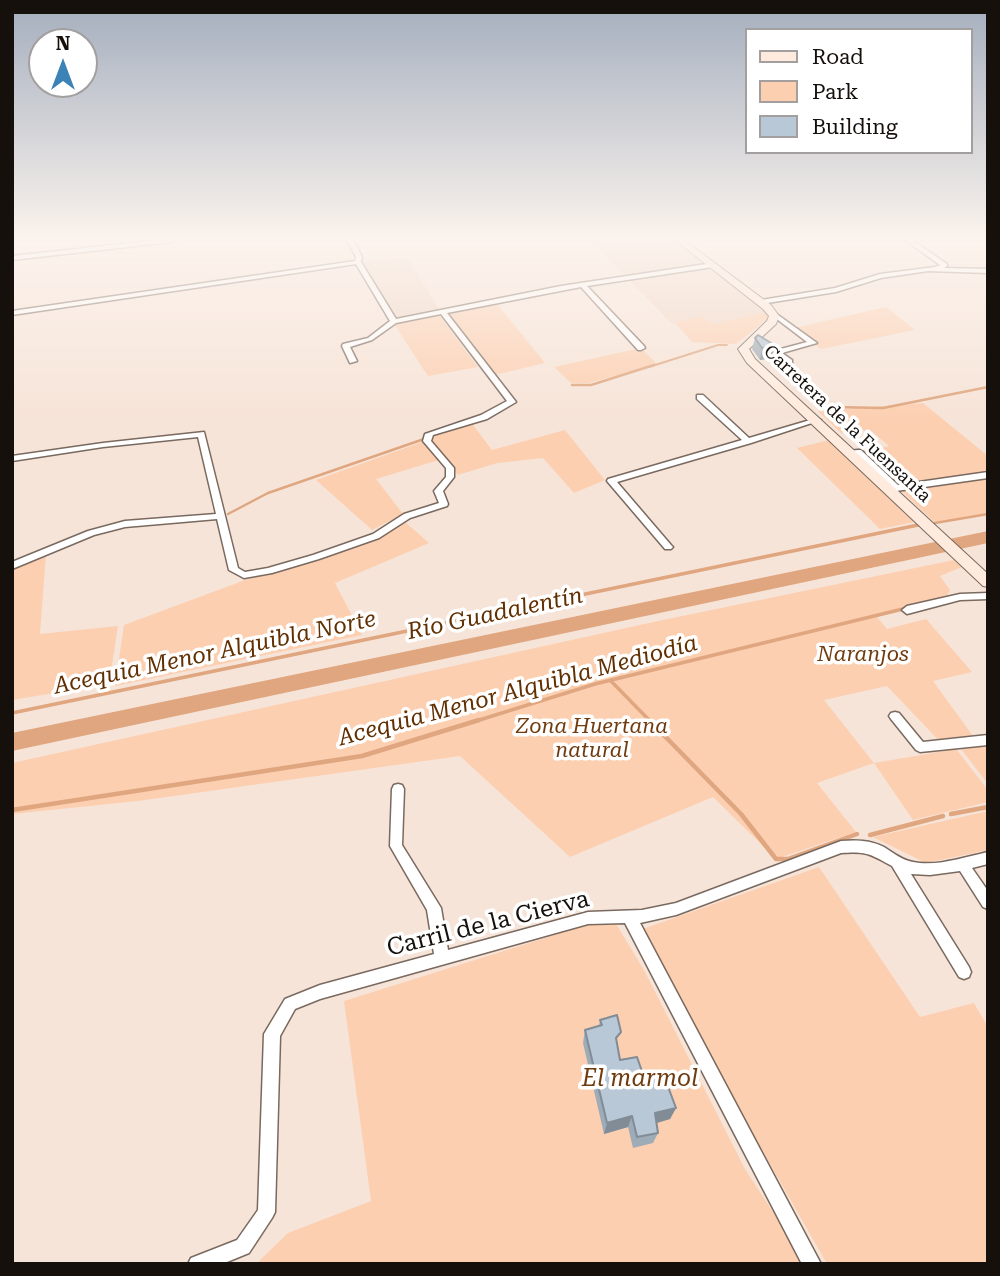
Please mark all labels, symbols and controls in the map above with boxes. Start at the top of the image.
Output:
north arrow [28,28,98,98]
legend [744,28,972,154]
text: N [56,32,70,55]
text: Road [812,45,864,69]
text: Park [812,80,858,104]
text: Building [812,115,898,139]
street label: Carretera de la Fuensanta [759,341,935,507]
water label: Río Guadalentín [405,582,585,646]
water label: Acequia Menor Alquibla Norte [52,605,378,701]
water label: Acequia Menor Alquibla Mediodía [335,630,701,752]
park label: Naranjos [817,642,909,668]
park label: Zona Huertana natural [516,714,668,764]
street label: Carril de la Cierva [384,885,592,963]
park label: El marmol [582,1065,698,1093]

